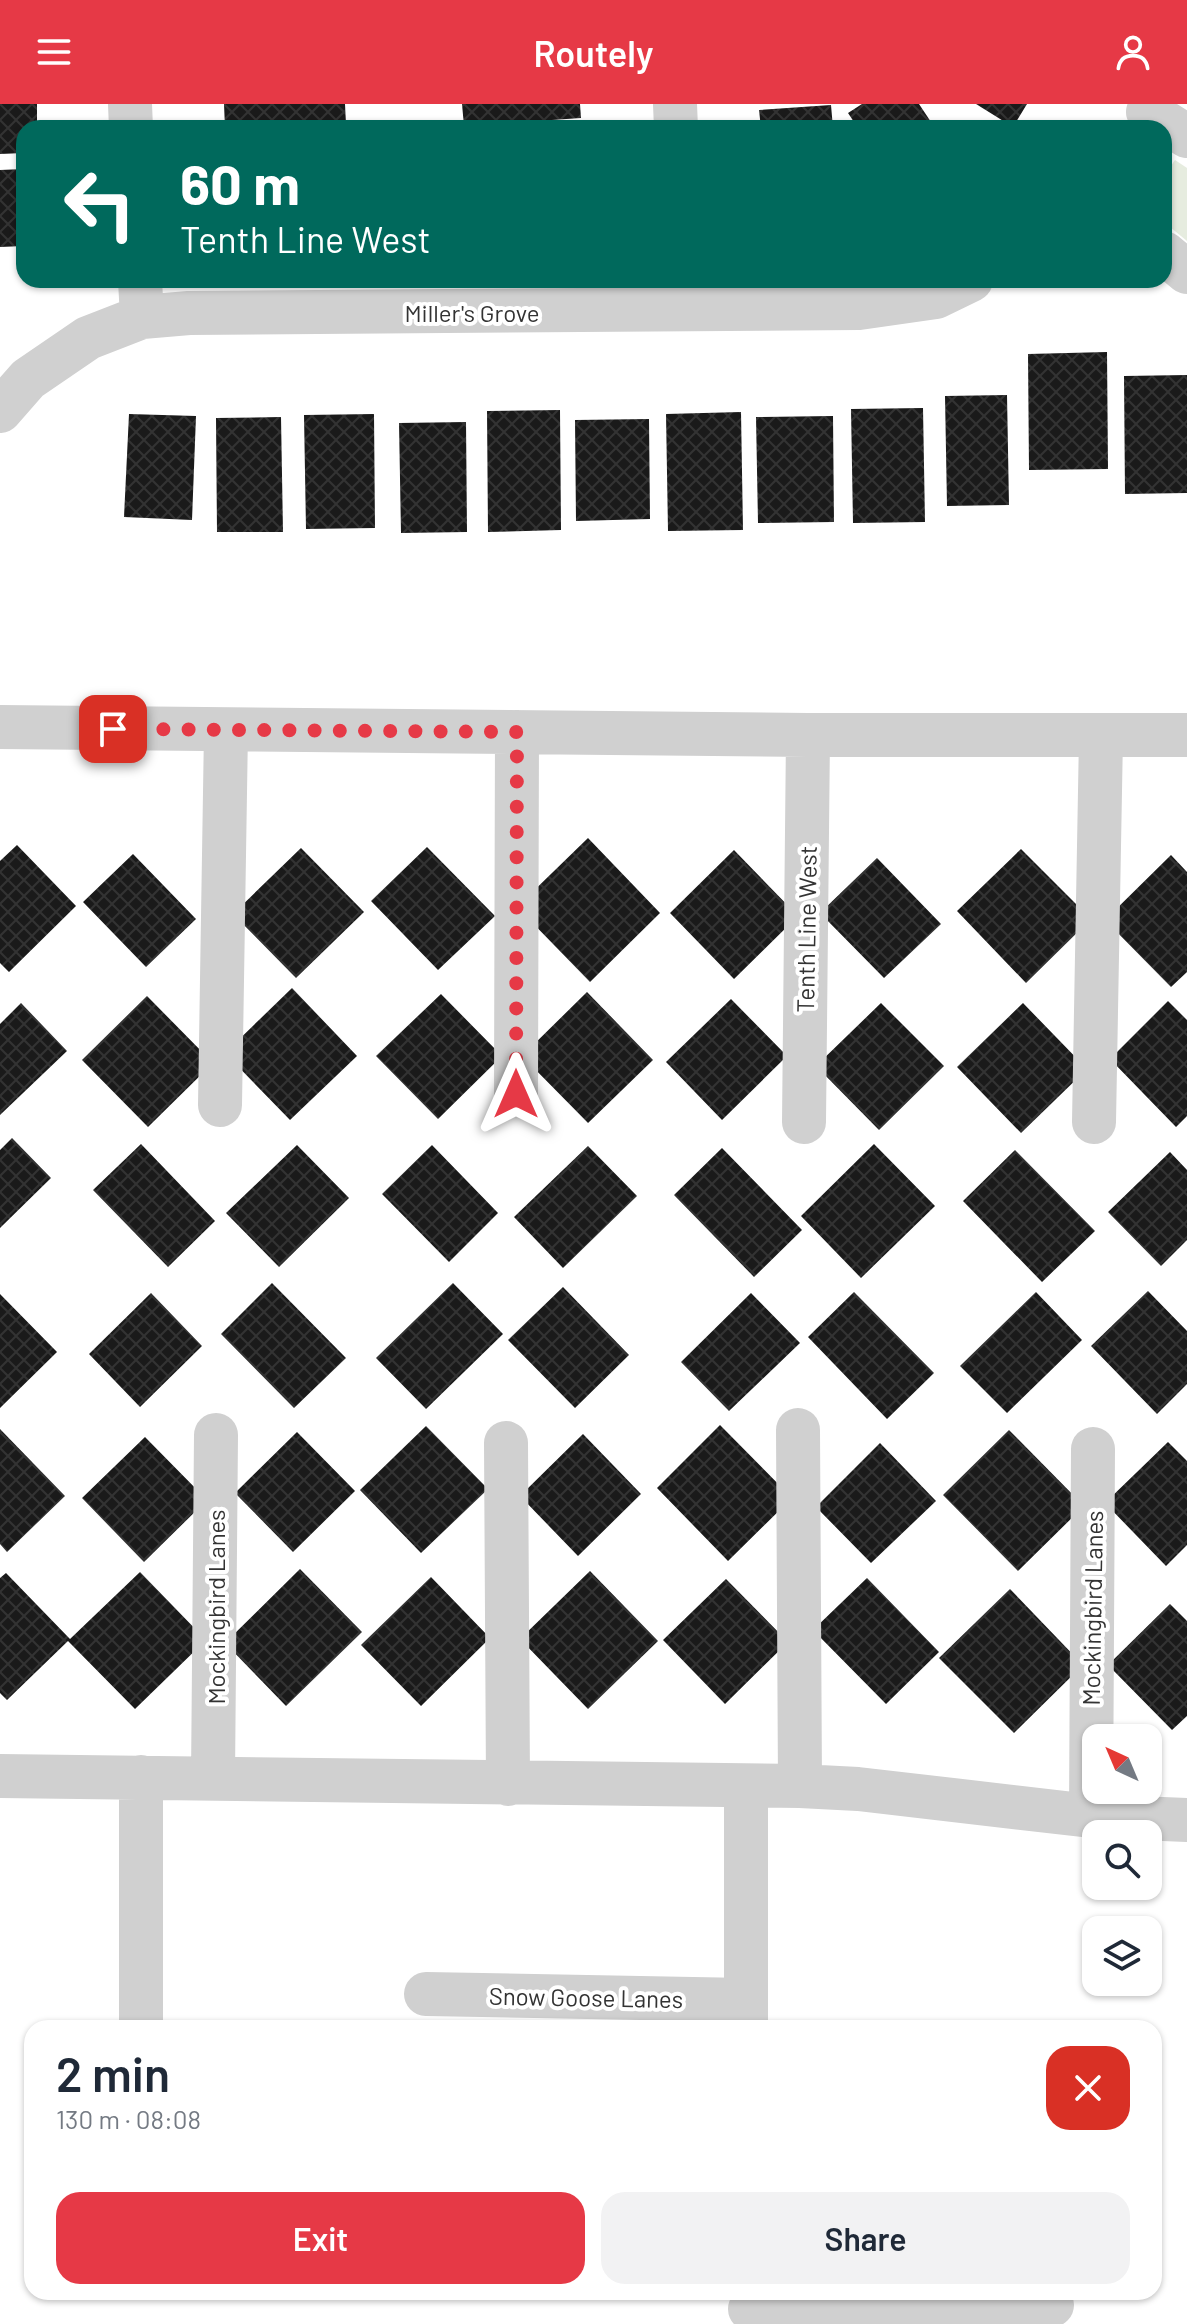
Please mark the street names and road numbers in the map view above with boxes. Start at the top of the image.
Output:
street label: Miller's Grove [404,298,540,327]
street label: Tenth Line West [790,845,822,1013]
street label: Mockingbird Lanes [201,1509,230,1705]
street label: Mockingbird Lanes [1076,1510,1108,1706]
street label: Snow Goose Lanes [489,1981,683,2013]

